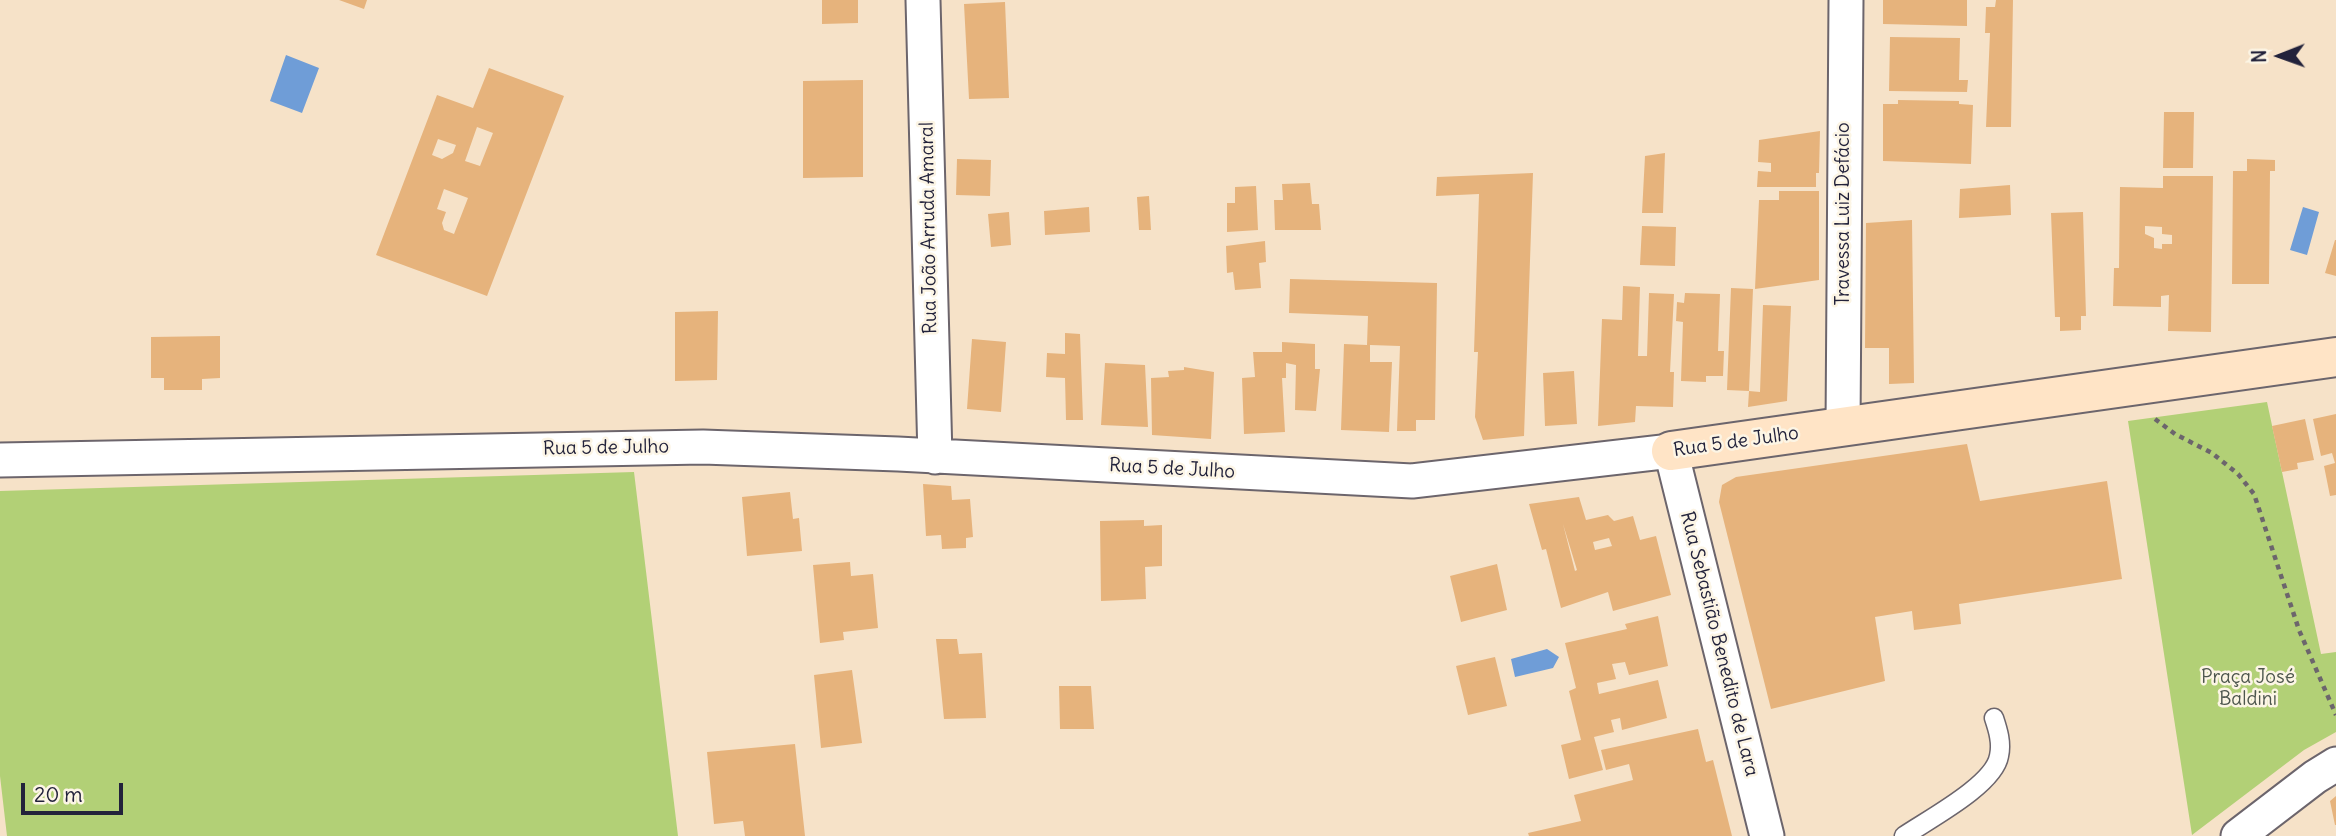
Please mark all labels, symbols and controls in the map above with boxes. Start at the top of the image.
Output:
north arrow [2245,21,2315,91]
text: N [2247,50,2271,63]
street label: Rua João Arruda Amaral [916,122,942,334]
street label: Travessa Luiz Defácio [1833,122,1855,306]
street label: Rua 5 de Julho [1672,422,1800,462]
street label: Rua 5 de Julho [543,435,669,461]
street label: Rua 5 de Julho [1108,454,1236,484]
street label: Rua Sebastião Benedito de Lara [1675,509,1763,779]
park label: Praça José Baldini [2201,667,2295,711]
scale bar [24,770,126,814]
text: 20 m [34,781,83,808]

